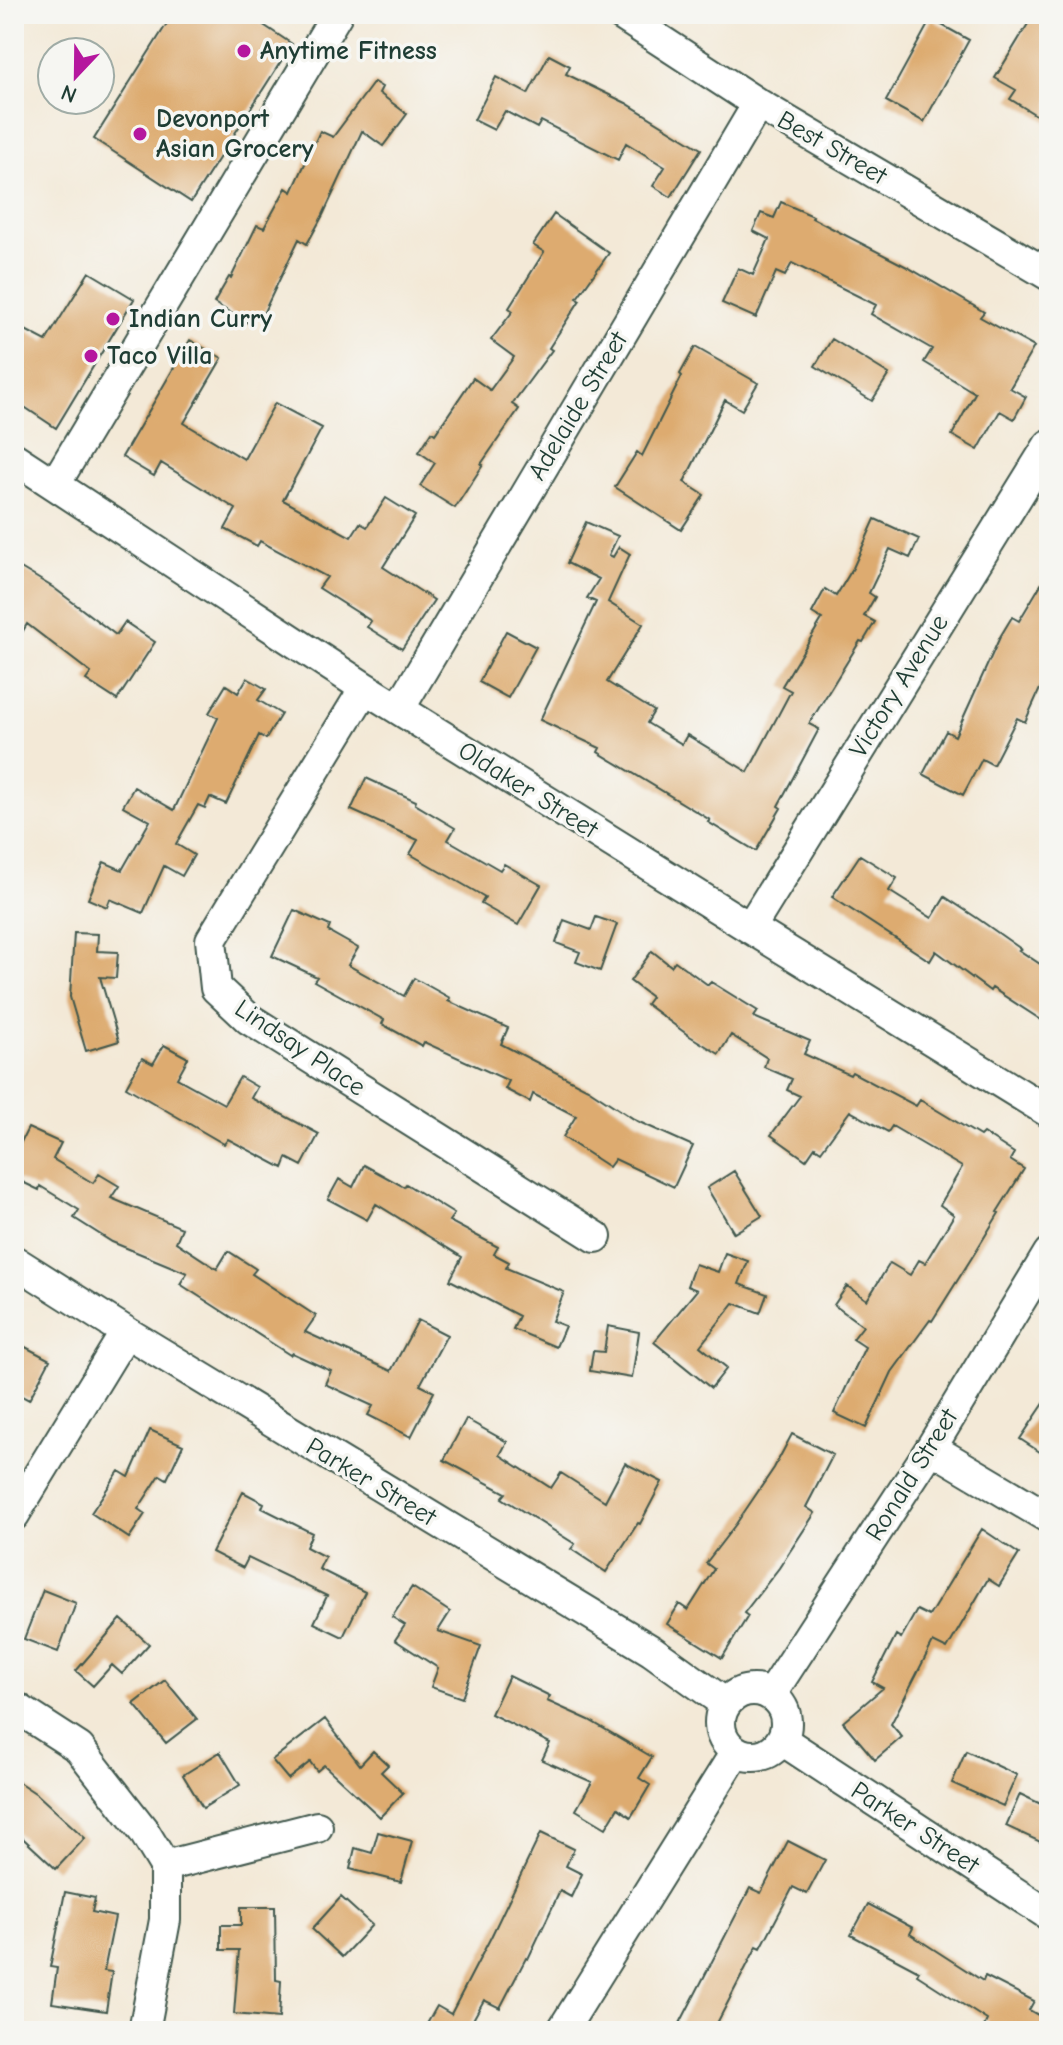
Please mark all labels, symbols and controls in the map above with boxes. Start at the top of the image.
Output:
north arrow [36,36,116,116]
place label: Anytime Fitness [260,36,437,66]
marker: Anytime Fitness [235,42,253,60]
text: N [57,79,80,108]
place label: Devonport Asian Grocery [156,104,314,164]
street label: Best Street [772,105,893,192]
marker: Devonport Asian Grocery [131,125,149,143]
place label: Indian Curry [129,304,272,334]
marker: Indian Curry [104,310,122,328]
street label: Adelaide Street [522,325,635,486]
place label: Taco Villa [107,341,212,371]
marker: Taco Villa [82,347,100,365]
street label: Victory Avenue [843,609,955,763]
street label: Oldaker Street [453,735,605,846]
street label: Lindsay Place [229,993,371,1103]
street label: Ronald Street [860,1402,965,1547]
street label: Parker Street [301,1431,443,1533]
street label: Parker Street [845,1776,986,1881]

